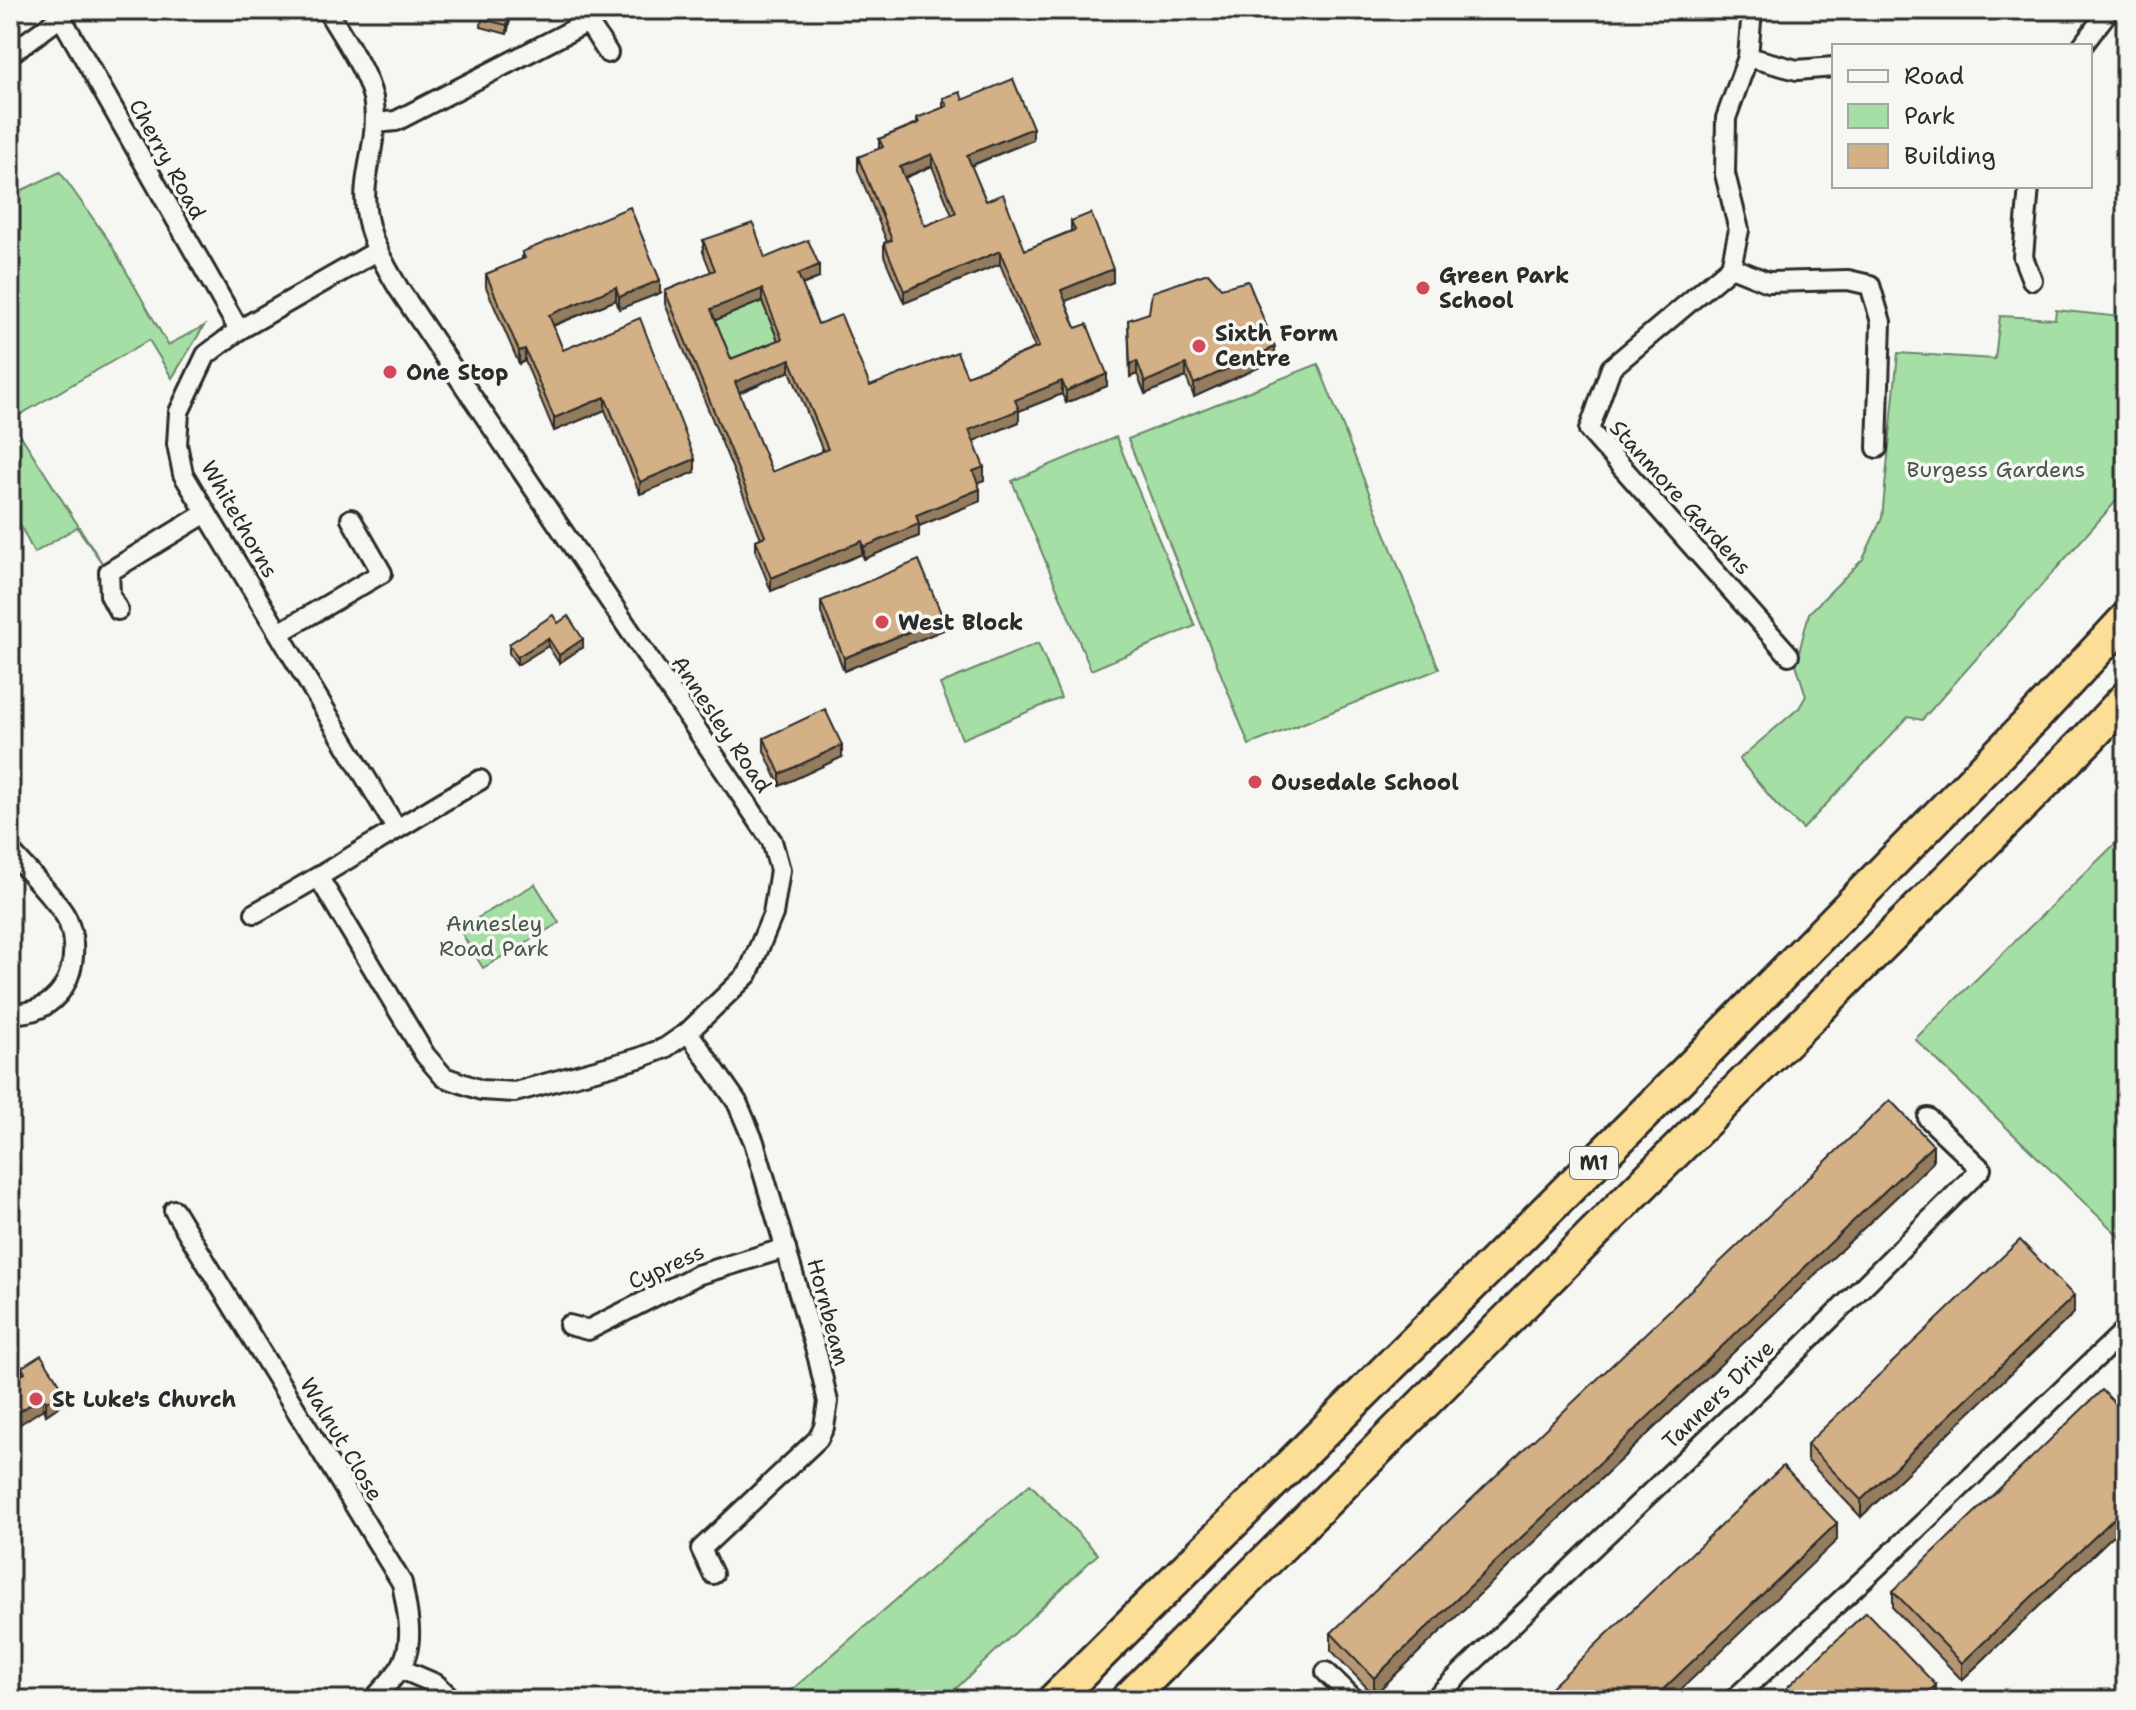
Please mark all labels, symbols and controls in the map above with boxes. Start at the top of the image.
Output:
legend [1832,44,2092,188]
text: Road [1904,60,1964,92]
street label: Cherry Road [122,94,213,225]
text: Park [1904,100,1956,132]
text: Building [1904,140,1996,172]
place label: Green Park School [1439,261,1569,315]
marker: Green Park School [1414,279,1432,297]
place label: Sixth Form Centre [1215,319,1338,373]
marker: Sixth Form Centre [1190,337,1208,355]
place label: One Stop [406,358,508,387]
marker: One Stop [381,363,399,381]
street label: Stanmore Gardens [1603,414,1758,581]
street label: Whitethorns [194,455,285,583]
park label: Burgess Gardens [1907,455,2085,484]
place label: West Block [898,608,1023,637]
marker: West Block [873,613,891,631]
street label: Annesley Road [665,650,778,799]
place label: Ousedale School [1271,768,1459,797]
marker: Ousedale School [1246,773,1264,791]
park label: Annesley Road Park [439,909,549,963]
road number: M1 [1570,1147,1618,1179]
street label: Cypress [624,1237,709,1296]
street label: Hornbeam [800,1255,857,1369]
street label: Tanners Drive [1656,1333,1781,1455]
street label: Walnut Close [293,1372,390,1506]
place label: St Luke's Church [52,1385,236,1414]
marker: St Luke's Church [27,1390,45,1408]

